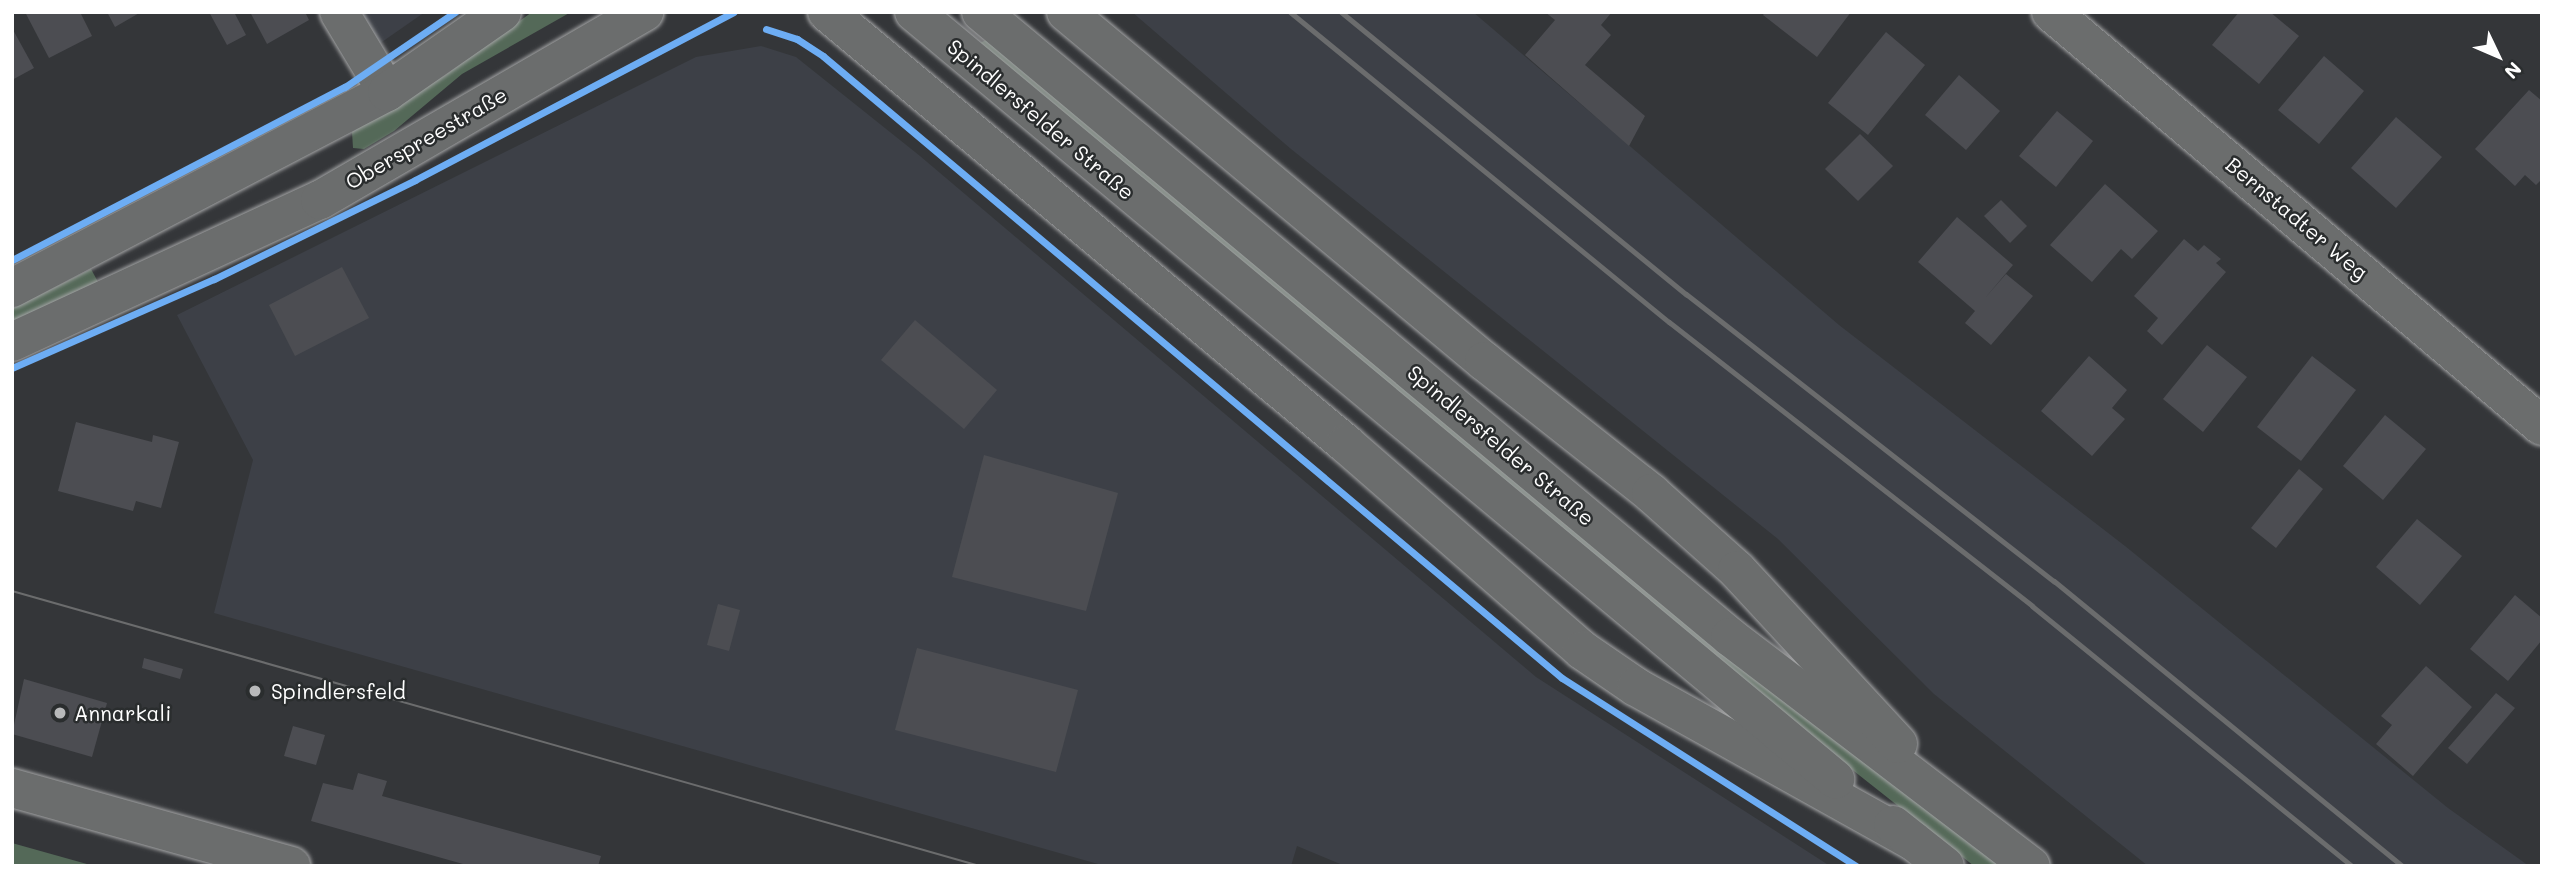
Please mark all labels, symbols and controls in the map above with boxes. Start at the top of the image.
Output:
north arrow [2463,21,2533,91]
street label: Spindlersfelder Straße [942,33,1140,205]
text: N [2499,57,2527,85]
street label: Oberspreestraße [341,81,511,195]
street label: Bernstadter Weg [2221,151,2373,285]
street label: Spindlersfelder Straße [1402,359,1600,531]
place label: Spindlersfeld [271,678,406,704]
marker: Spindlersfeld [245,681,265,701]
place label: Annarkali [74,700,171,726]
marker: Annarkali [52,705,68,721]

